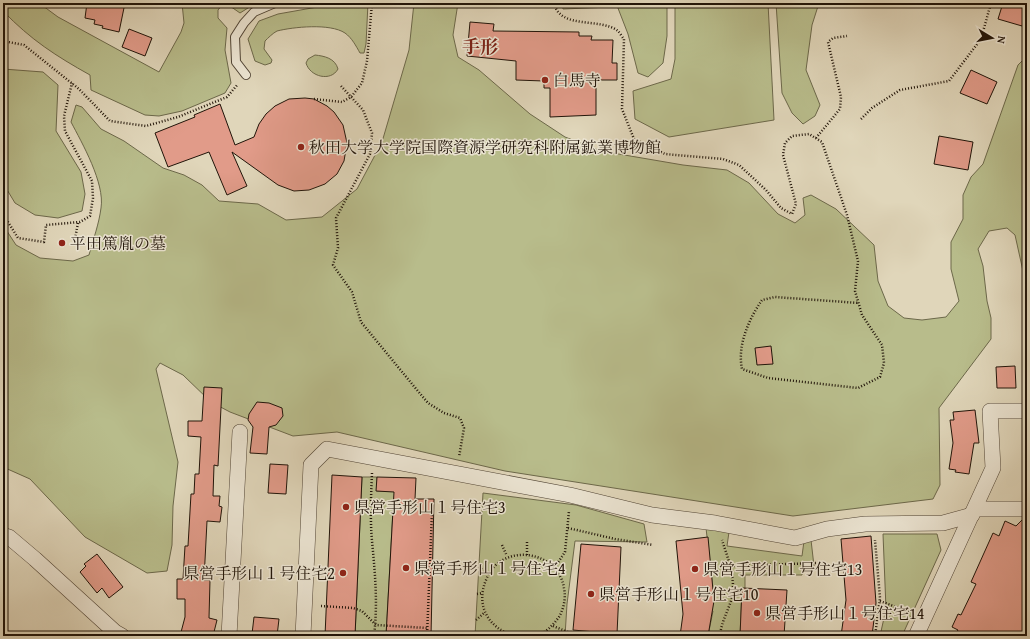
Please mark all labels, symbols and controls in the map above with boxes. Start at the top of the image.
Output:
north arrow [972,18,1012,58]
district label: 手形 [462,33,498,60]
text: N [993,35,1010,45]
place label: 白馬寺 [553,68,601,92]
marker: 白馬寺 [540,75,550,85]
place label: 秋田大学大学院国際資源学研究科附属鉱業博物館 [309,135,661,159]
marker: 秋田大学大学院国際資源学研究科附属鉱業博物館 [296,142,306,152]
place label: 平田篤胤の墓 [70,231,166,255]
marker: 平田篤胤の墓 [57,238,67,248]
place label: 県営手形山１号住宅3 [354,495,506,519]
marker: 県営手形山１号住宅3 [341,502,351,512]
place label: 県営手形山１号住宅4 [414,556,566,580]
place label: 県営手形山１号住宅13 [703,557,862,581]
place label: 県営手形山１号住宅2 [183,561,335,585]
marker: 県営手形山１号住宅4 [401,563,411,573]
marker: 県営手形山１号住宅13 [690,564,700,574]
marker: 県営手形山１号住宅2 [338,568,348,578]
place label: 県営手形山１号住宅10 [599,582,759,606]
marker: 県営手形山１号住宅10 [586,589,596,599]
place label: 県営手形山１号住宅14 [765,601,925,625]
marker: 県営手形山１号住宅14 [752,608,762,618]

